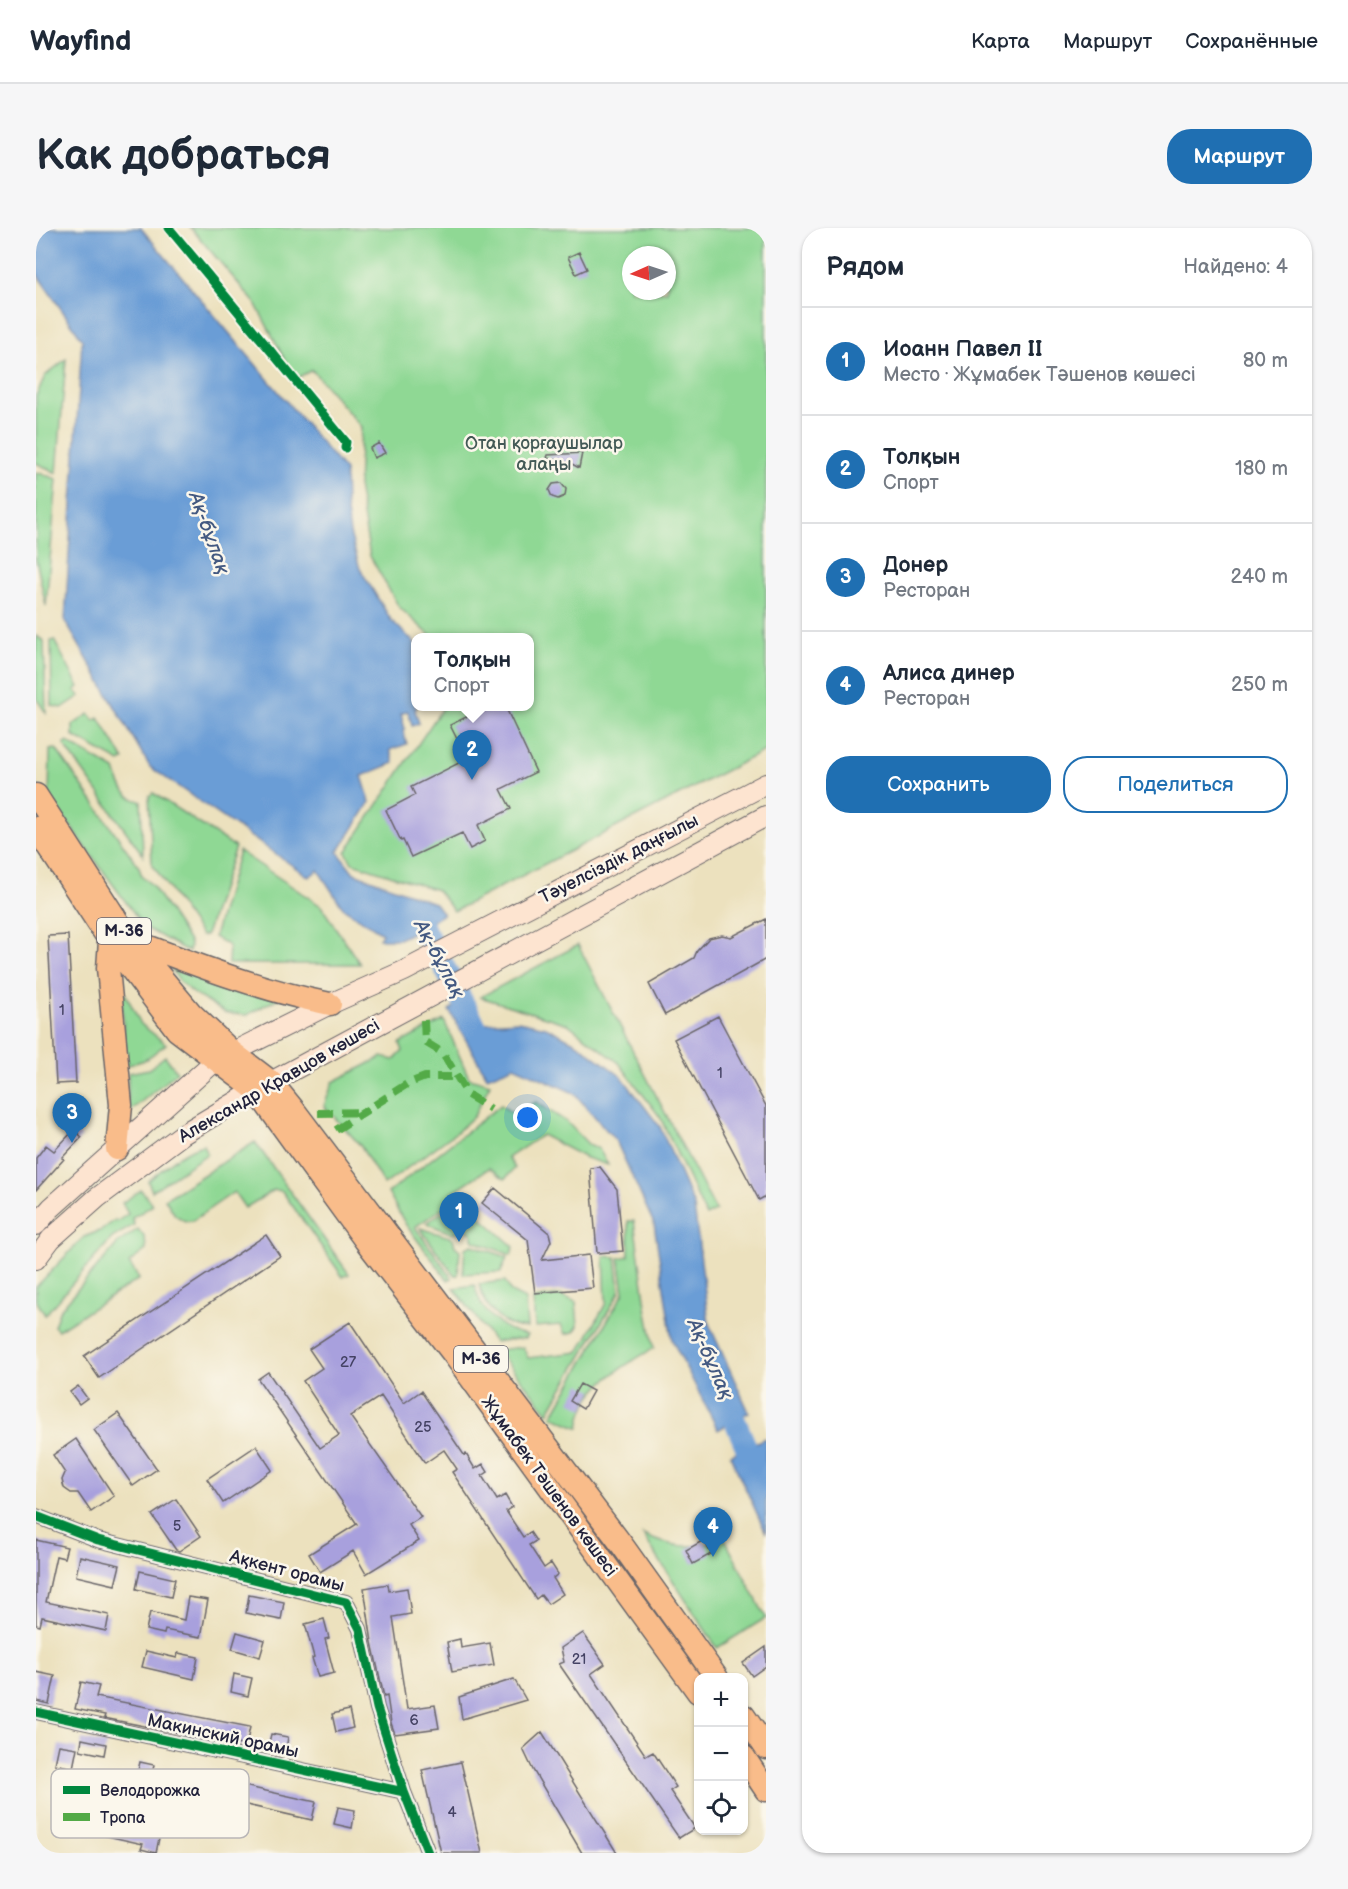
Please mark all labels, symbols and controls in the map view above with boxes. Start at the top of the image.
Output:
text: Wayfind [30,25,131,58]
text: Карта [971,29,1030,54]
text: Маршрут [1063,29,1152,54]
text: Сохранённые [1185,29,1318,54]
button: Маршрут [1167,129,1312,184]
text: Как добраться [36,131,331,182]
north arrow [622,246,676,300]
text: Рядом [826,252,904,283]
text: Найдено: 4 [1183,255,1288,279]
text: Иоанн Павел II [883,336,1042,363]
text: 1 [841,349,850,373]
text: 80 m [1243,349,1288,373]
text: Место · Жұмабек Тәшенов көшесі [883,363,1196,387]
park label: Отан қорғаушылар алаңы [465,433,623,475]
text: Толқын [883,444,960,471]
text: 2 [840,457,851,481]
text: 180 m [1235,457,1288,481]
text: Спорт [883,471,939,495]
water label: Ақ-бұлақ [183,488,235,578]
text: Донер [883,552,948,579]
text: 3 [840,565,851,589]
text: 240 m [1231,565,1288,589]
text: Ресторан [883,579,970,603]
popup [411,633,534,711]
text: Толқын [434,647,511,674]
text: Алиса динер [883,660,1015,687]
text: 4 [840,673,851,697]
text: 250 m [1231,673,1288,697]
text: Спорт [434,674,490,698]
text: Ресторан [883,687,970,711]
pin: 2 [452,730,492,780]
button: Сохранить [826,756,1051,813]
button: Поделиться [1063,756,1288,813]
street label: Тәуелсіздік даңғылы [536,810,702,908]
water label: Ақ-бұлақ [408,915,470,1003]
road number: M-36 [97,918,151,944]
house number: 1 [59,1001,65,1020]
street label: Александр Кравцов көшесі [174,1015,383,1148]
house number: 1 [717,1064,723,1083]
pin: 3 [52,1094,92,1143]
your location [513,1103,542,1132]
pin: 1 [440,1192,478,1242]
water label: Ақ-бұлақ [681,1314,739,1404]
road number: M-36 [454,1346,508,1372]
house number: 27 [340,1353,357,1372]
street label: Жұмабек Тәшенов көшесі [476,1392,622,1580]
house number: 25 [414,1418,432,1437]
pin: 4 [694,1508,732,1557]
house number: 5 [173,1517,181,1536]
street label: Ақкент орамы [226,1545,347,1596]
house number: 21 [572,1650,586,1669]
map controls [694,1673,748,1835]
button: + [694,1673,748,1727]
street label: Макинский орамы [145,1710,301,1762]
house number: 6 [409,1711,419,1730]
button: − [694,1727,748,1781]
legend [51,1769,249,1838]
button: locate [694,1781,748,1835]
text: Велодорожка [100,1782,201,1801]
house number: 4 [447,1803,457,1822]
text: Тропа [100,1809,146,1828]

